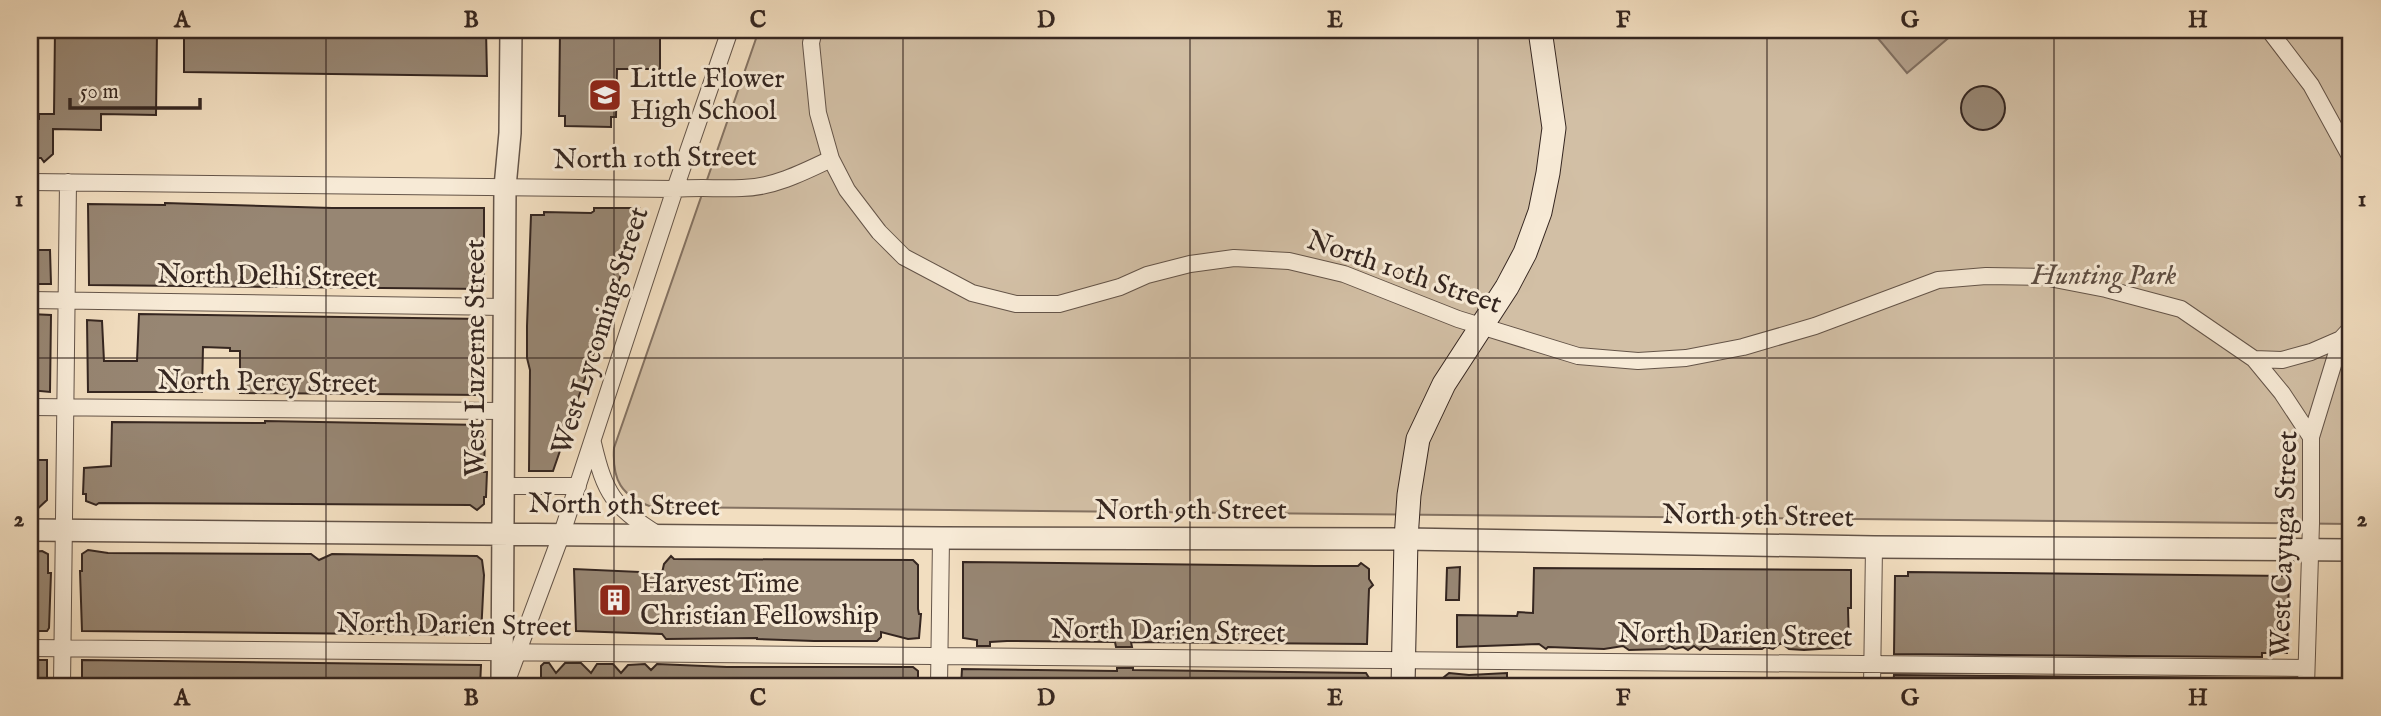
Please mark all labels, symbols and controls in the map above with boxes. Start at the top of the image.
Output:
text: A [173,6,191,35]
text: B [463,6,479,35]
text: C [750,6,767,35]
text: D [1037,6,1055,35]
text: E [1327,6,1343,35]
text: F [1616,6,1631,35]
text: G [1901,6,1920,35]
text: H [2188,6,2208,35]
place label: Little Flower High School [630,62,785,129]
scale bar [70,66,200,110]
school or university icon: Little Flower High School [586,76,624,114]
text: 50 m [80,79,119,106]
street label: North 10th Street [553,140,757,178]
text: 1 [15,185,23,214]
text: 1 [2358,185,2366,214]
street label: West Lycoming Street [544,202,658,459]
street label: North 10th Street [1302,223,1506,323]
street label: West Luzerne Street [459,239,494,477]
street label: North Delhi Street [157,258,378,296]
park label: Hunting Park [2031,259,2176,294]
street label: North Percy Street [157,364,378,402]
street label: West Cayuga Street [2264,430,2306,658]
street label: North 9th Street [528,487,721,525]
street label: North 9th Street [1095,494,1287,529]
street label: North 9th Street [1662,498,1855,536]
text: 2 [14,505,25,534]
text: 2 [2357,505,2368,534]
place label: Harvest Time Christian Fellowship [640,567,879,634]
building icon: Harvest Time Christian Fellowship [596,581,634,619]
street label: North Darien Street [336,606,572,646]
street label: North Darien Street [1050,612,1286,652]
street label: North Darien Street [1617,616,1853,656]
text: A [173,684,191,713]
text: B [463,684,479,713]
text: C [750,684,767,713]
text: D [1037,684,1055,713]
text: E [1327,684,1343,713]
text: F [1616,684,1631,713]
text: G [1901,684,1920,713]
text: H [2188,684,2208,713]

